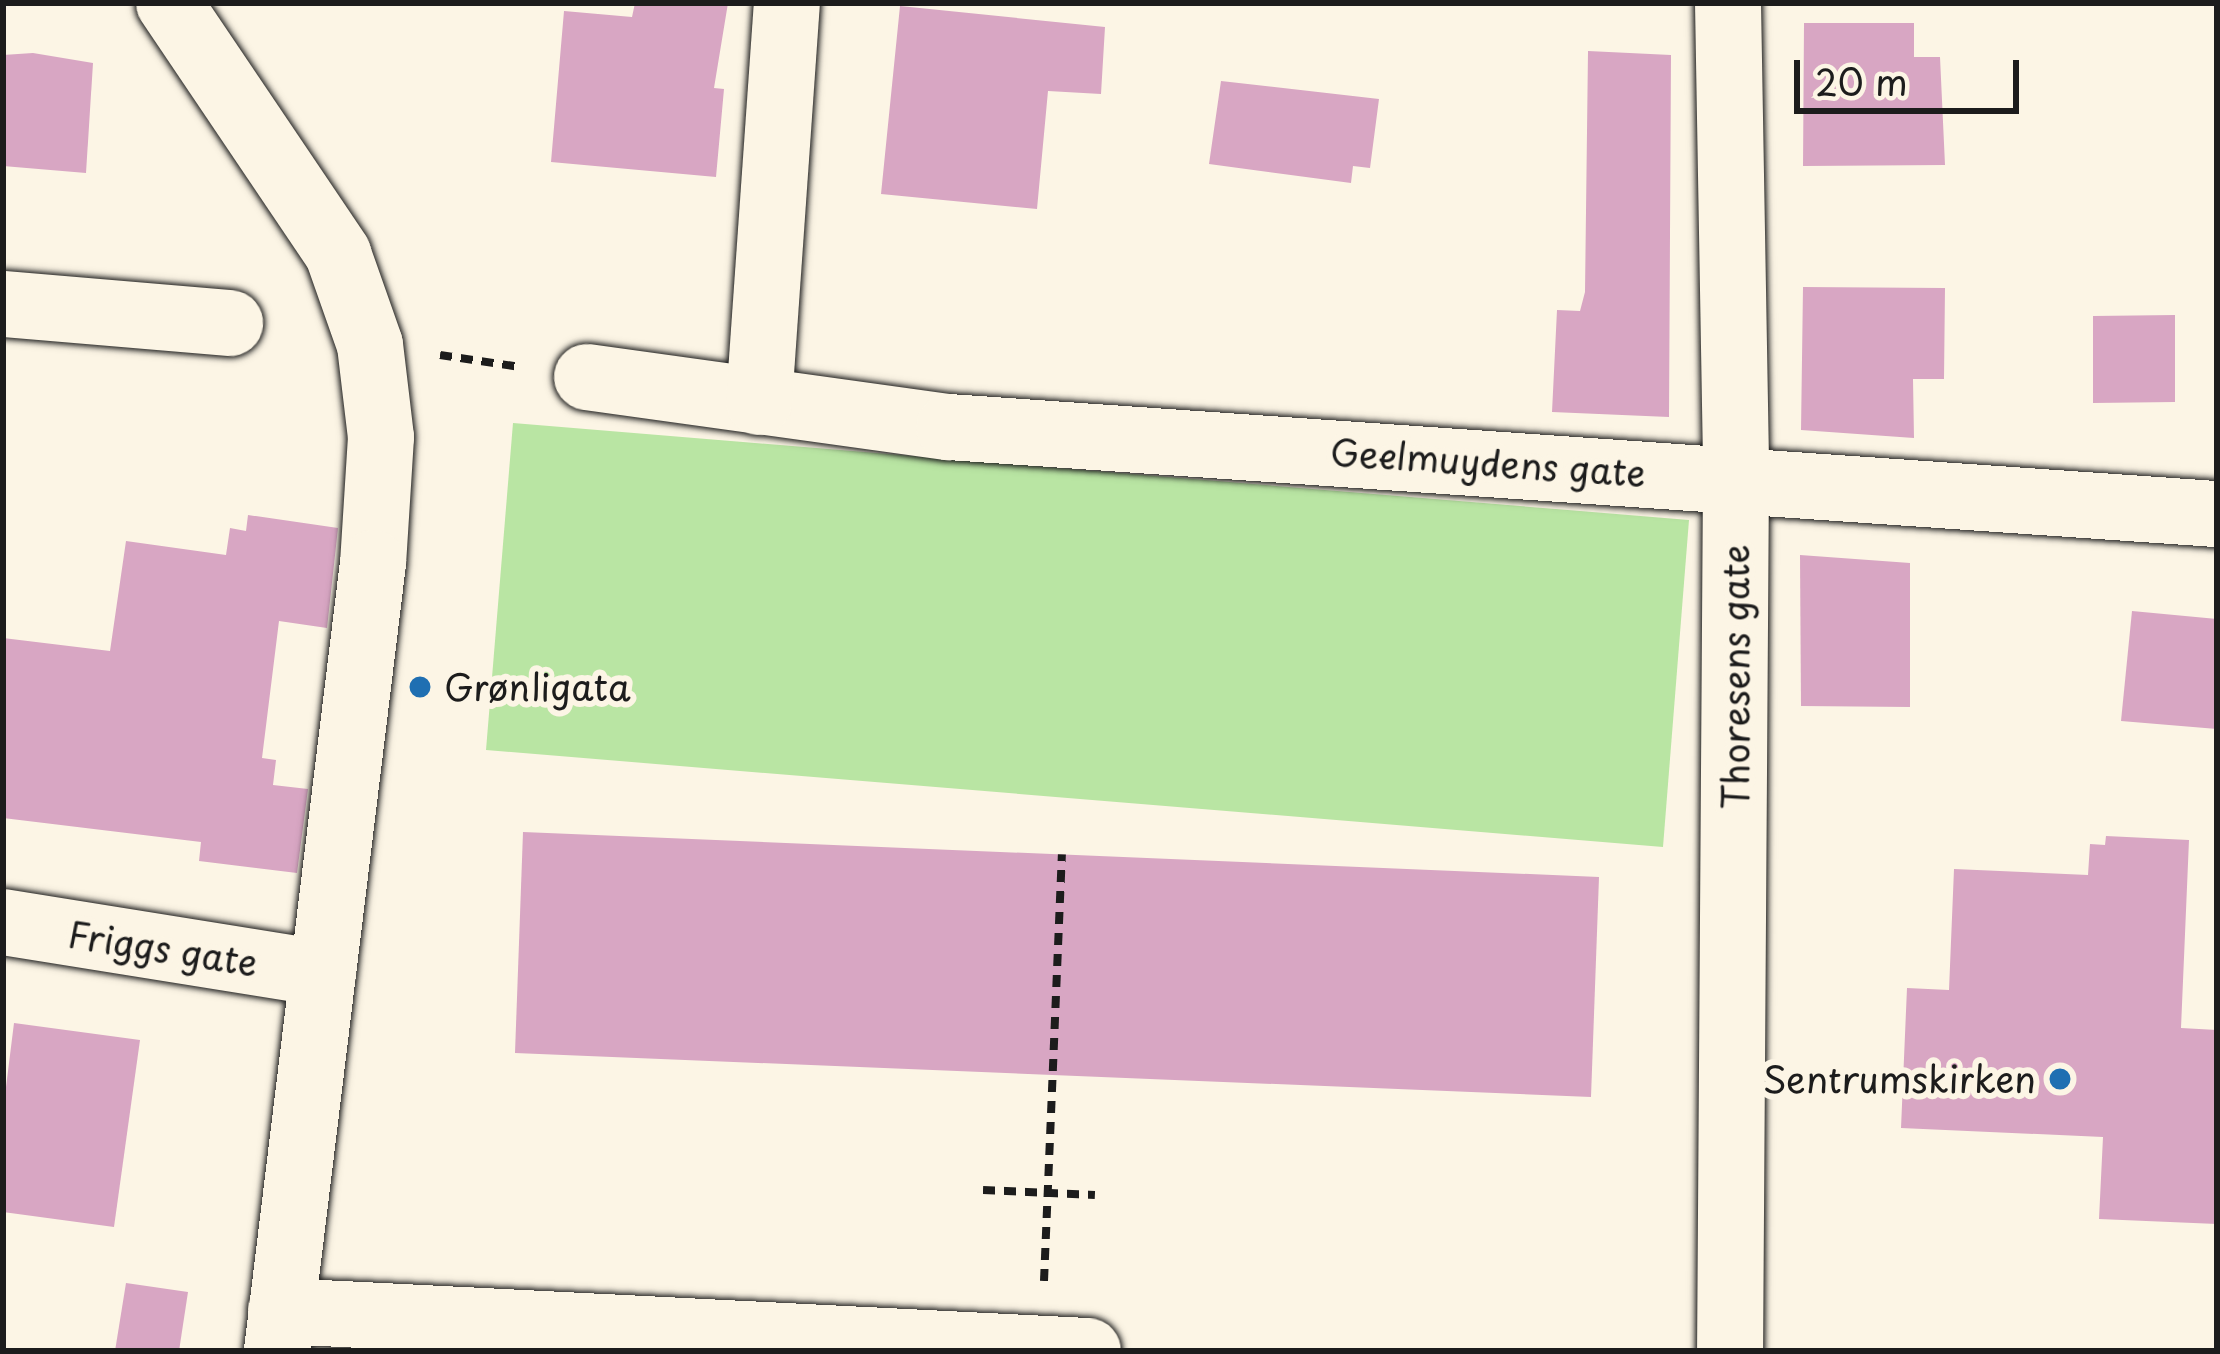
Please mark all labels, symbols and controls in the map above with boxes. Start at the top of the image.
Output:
scale bar [1800,36,2025,110]
text: 20 m [1815,54,1908,108]
street label: Geelmuydens gate [1328,429,1648,495]
street label: Thoresens gate [1713,544,1757,810]
place label: Grønligata [444,665,631,709]
marker: Grønligata [407,674,433,700]
street label: Friggs gate [65,912,261,984]
place label: Sentrumskirken [1763,1057,2036,1101]
marker: Sentrumskirken [2047,1066,2073,1092]

